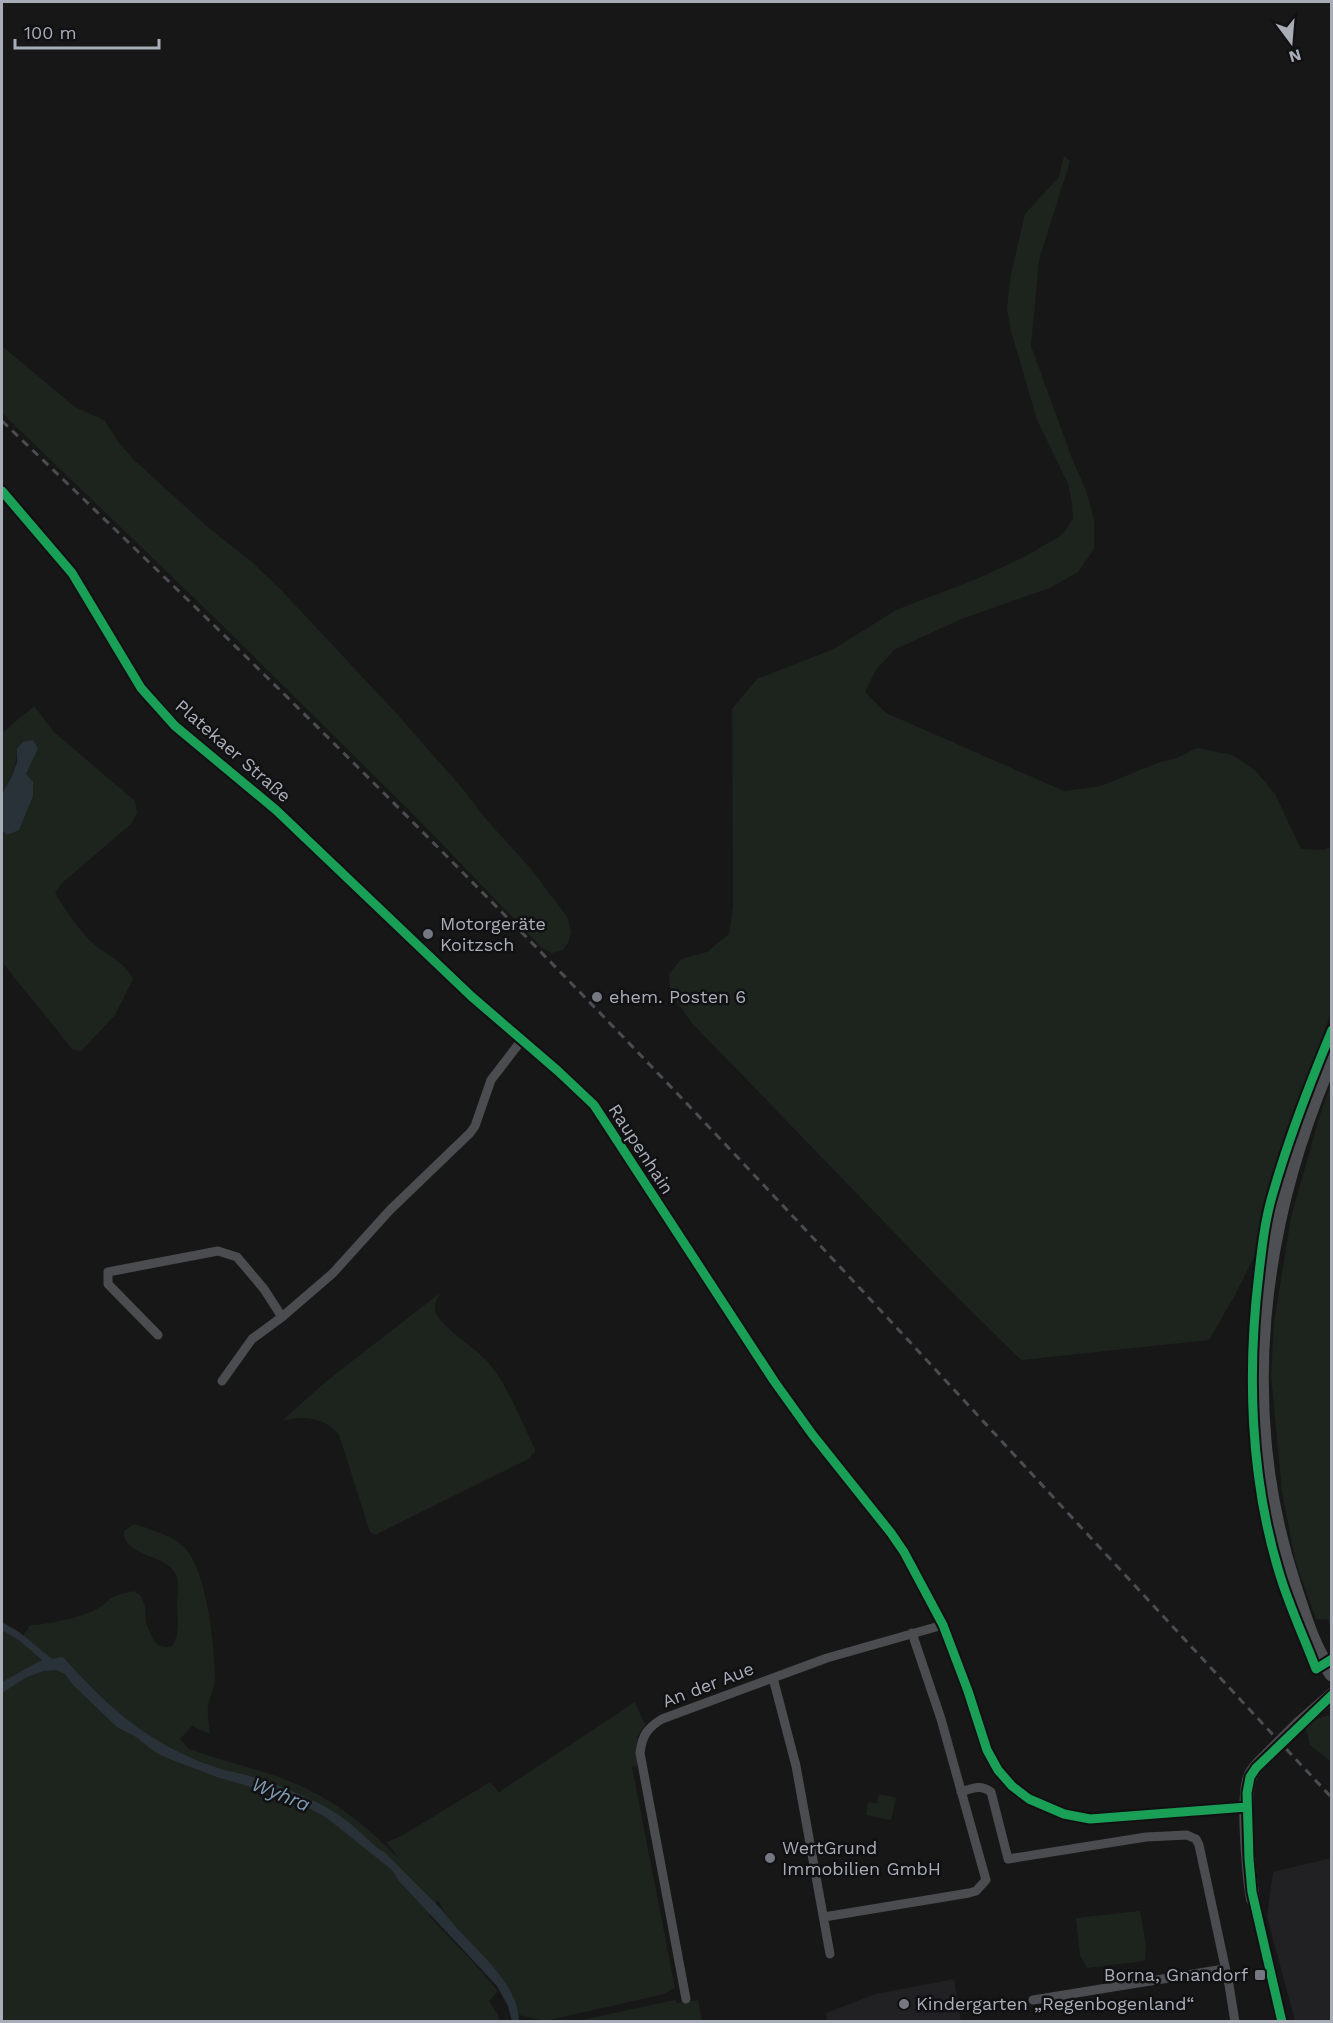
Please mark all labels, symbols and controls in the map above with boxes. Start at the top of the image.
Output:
scale bar [15,12,159,50]
north arrow [1261,12,1321,72]
text: 100 m [24,22,77,43]
text: N [1287,45,1303,67]
street label: Platekaer Straße [171,695,295,806]
place label: Motorgeräte Koitzsch [440,913,546,955]
marker: Motorgeräte Koitzsch [421,927,435,941]
place label: ehem. Posten 6 [609,986,746,1007]
marker: ehem. Posten 6 [590,990,604,1004]
street label: Raupenhain [604,1100,678,1198]
street label: An der Aue [659,1657,757,1712]
water label: Wyhra [248,1772,314,1816]
place label: WertGrund Immobilien GmbH [782,1837,941,1879]
marker: WertGrund Immobilien GmbH [763,1851,777,1865]
place label: Borna, Gnandorf [1104,1964,1248,1985]
marker: Borna, Gnandorf [1253,1968,1267,1982]
place label: Kindergarten „Regenbogenland“ [916,1993,1195,2014]
marker: Kindergarten „Regenbogenland“ [897,1997,911,2011]

